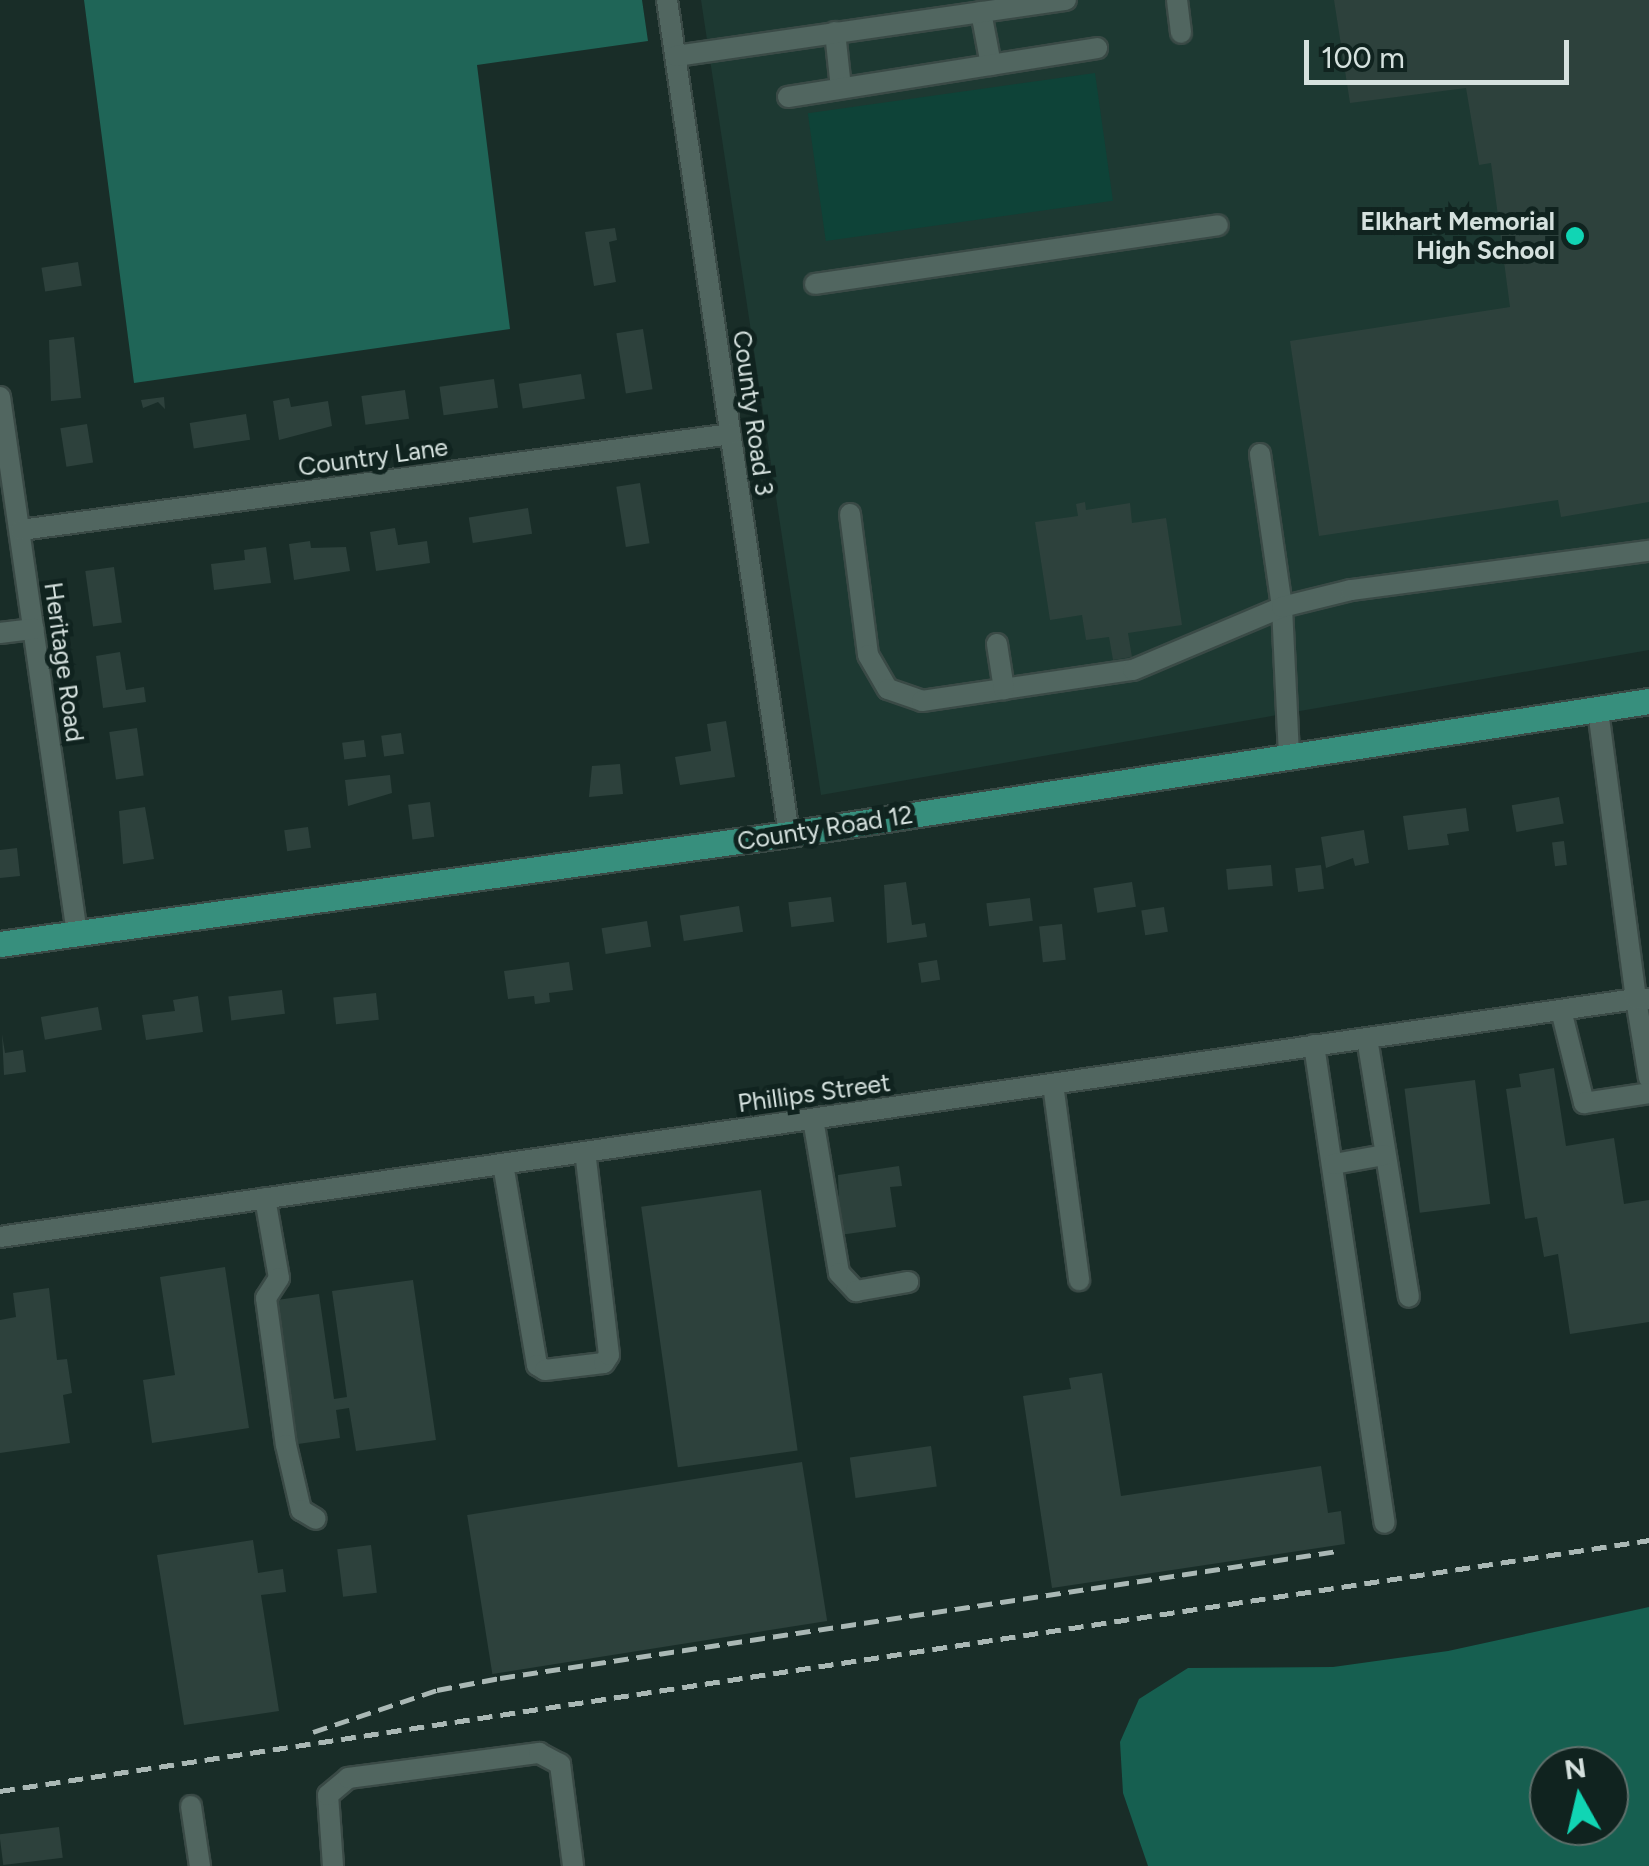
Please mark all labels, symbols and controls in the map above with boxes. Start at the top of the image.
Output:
scale bar [1309,20,1574,82]
text: 100 m [1321,39,1405,76]
place label: Elkhart Memorial High School [1361,207,1555,266]
marker: Elkhart Memorial High School [1564,225,1586,247]
street label: County Road 3 [727,328,779,498]
street label: Country Lane [296,432,450,482]
street label: Heritage Road [38,580,90,744]
street label: County Road 12 [735,799,915,857]
street label: Phillips Street [736,1067,892,1119]
north arrow [1529,1746,1629,1846]
text: N [1562,1750,1588,1787]

